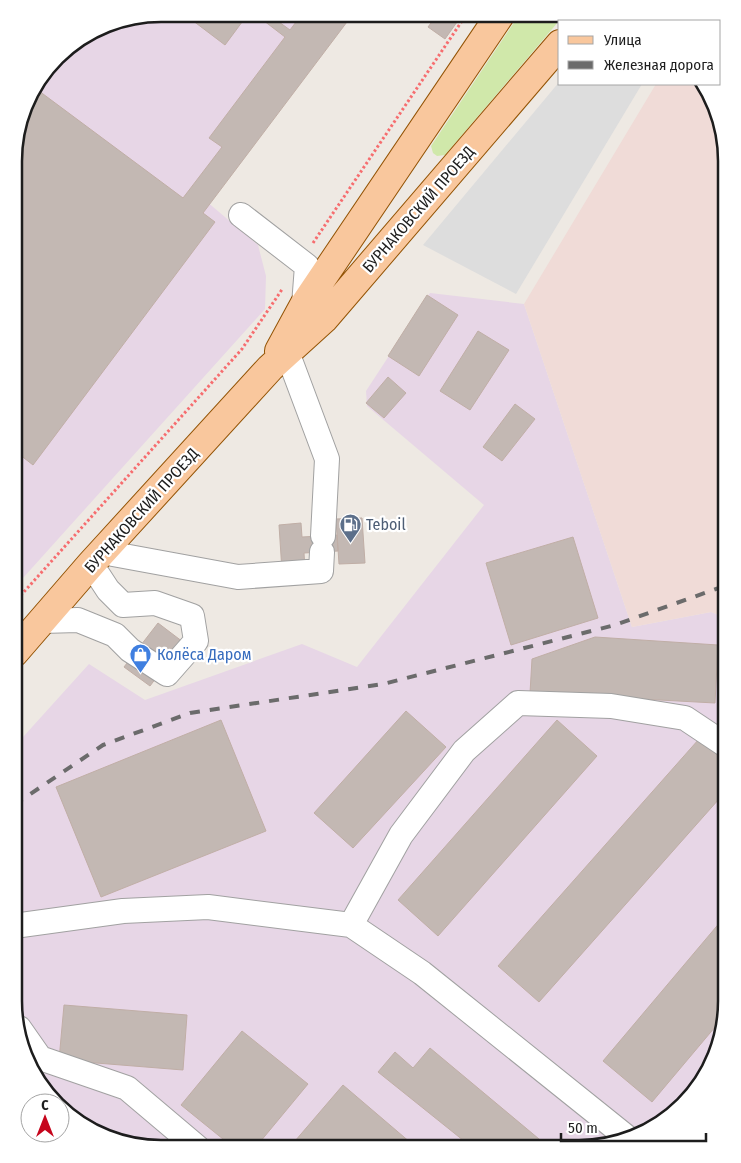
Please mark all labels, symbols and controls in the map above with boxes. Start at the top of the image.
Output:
legend [558,20,721,85]
text: Улица [603,31,642,49]
text: Железная дорога [604,56,714,74]
street label: БУРНАКОВСКИЙ ПРОЕЗД [358,142,478,276]
street label: БУРНАКОВСКИЙ ПРОЕЗД [80,444,202,577]
fuel station icon: Teboil [338,512,362,543]
place label: Teboil [366,515,406,534]
shop icon: Колёса Даром [129,642,153,673]
place label: Колёса Даром [157,645,251,664]
north arrow [20,1093,70,1143]
text: С [41,1097,49,1114]
scale bar [561,1110,706,1142]
text: 50 m [568,1119,598,1137]

